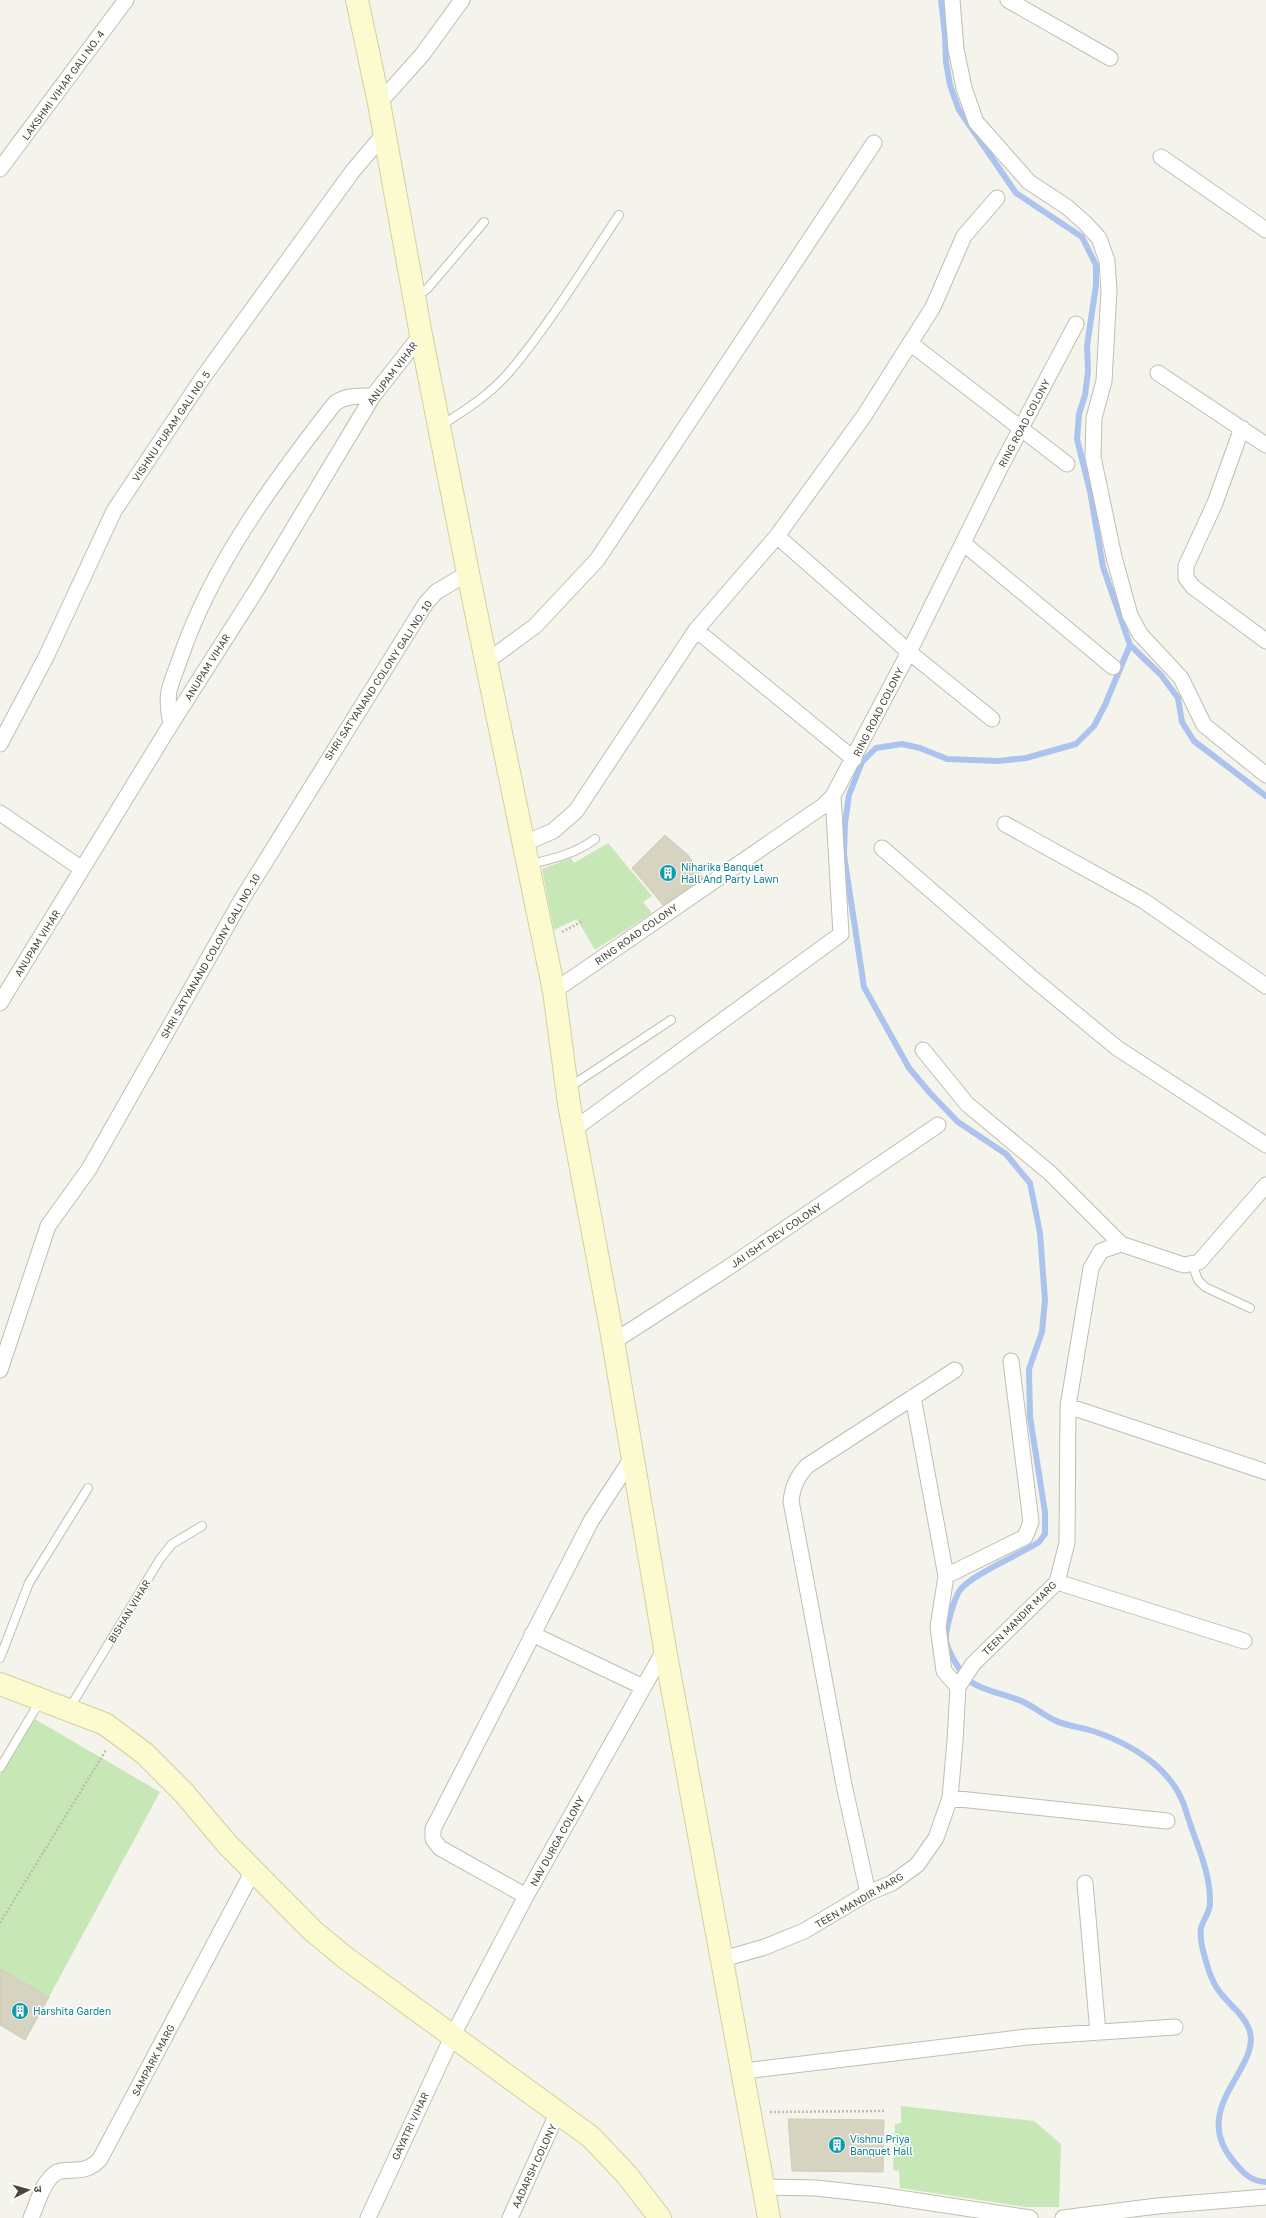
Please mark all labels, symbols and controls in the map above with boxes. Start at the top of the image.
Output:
street label: LAKSHMI VIHAR GALI NO. 4 [19,28,107,142]
street label: ANUPAM VIHAR [364,339,420,407]
street label: VISHNU PURAM GALI NO. 5 [129,368,213,484]
street label: RING ROAD COLONY [996,376,1053,469]
street label: SHRI SATYANAND COLONY GALI NO. 10 [322,598,434,762]
street label: ANUPAM VIHAR [182,631,232,702]
street label: RING ROAD COLONY [850,665,906,758]
place label: Niharika Banquet Hall And Party Lawn [681,861,779,885]
building icon: Niharika Banquet Hall And Party Lawn [658,863,678,883]
street label: SHRI SATYANAND COLONY GALI NO. 10 [158,871,262,1041]
street label: RING ROAD COLONY [592,901,680,967]
street label: ANUPAM VIHAR [12,907,62,978]
street label: JAI ISHT DEV COLONY [728,1200,824,1270]
street label: BISHAN VIHAR [105,1577,153,1645]
street label: TEEN MANDIR MARG [979,1578,1059,1658]
street label: NAV DURGA COLONY [527,1794,587,1888]
street label: TEEN MANDIR MARG [813,1870,905,1930]
building icon: Harshita Garden [10,2001,30,2021]
place label: Harshita Garden [33,2005,111,2017]
street label: SAMPARK MARG [129,2022,177,2098]
street label: GAYATRI VIHAR [389,2090,431,2162]
street label: AADARSH COLONY [509,2122,559,2210]
place label: Vishnu Priya Banquet Hall [850,2133,913,2157]
building icon: Vishnu Priya Banquet Hall [827,2135,847,2155]
north arrow [8,2170,48,2210]
text: उ [32,2185,45,2193]

